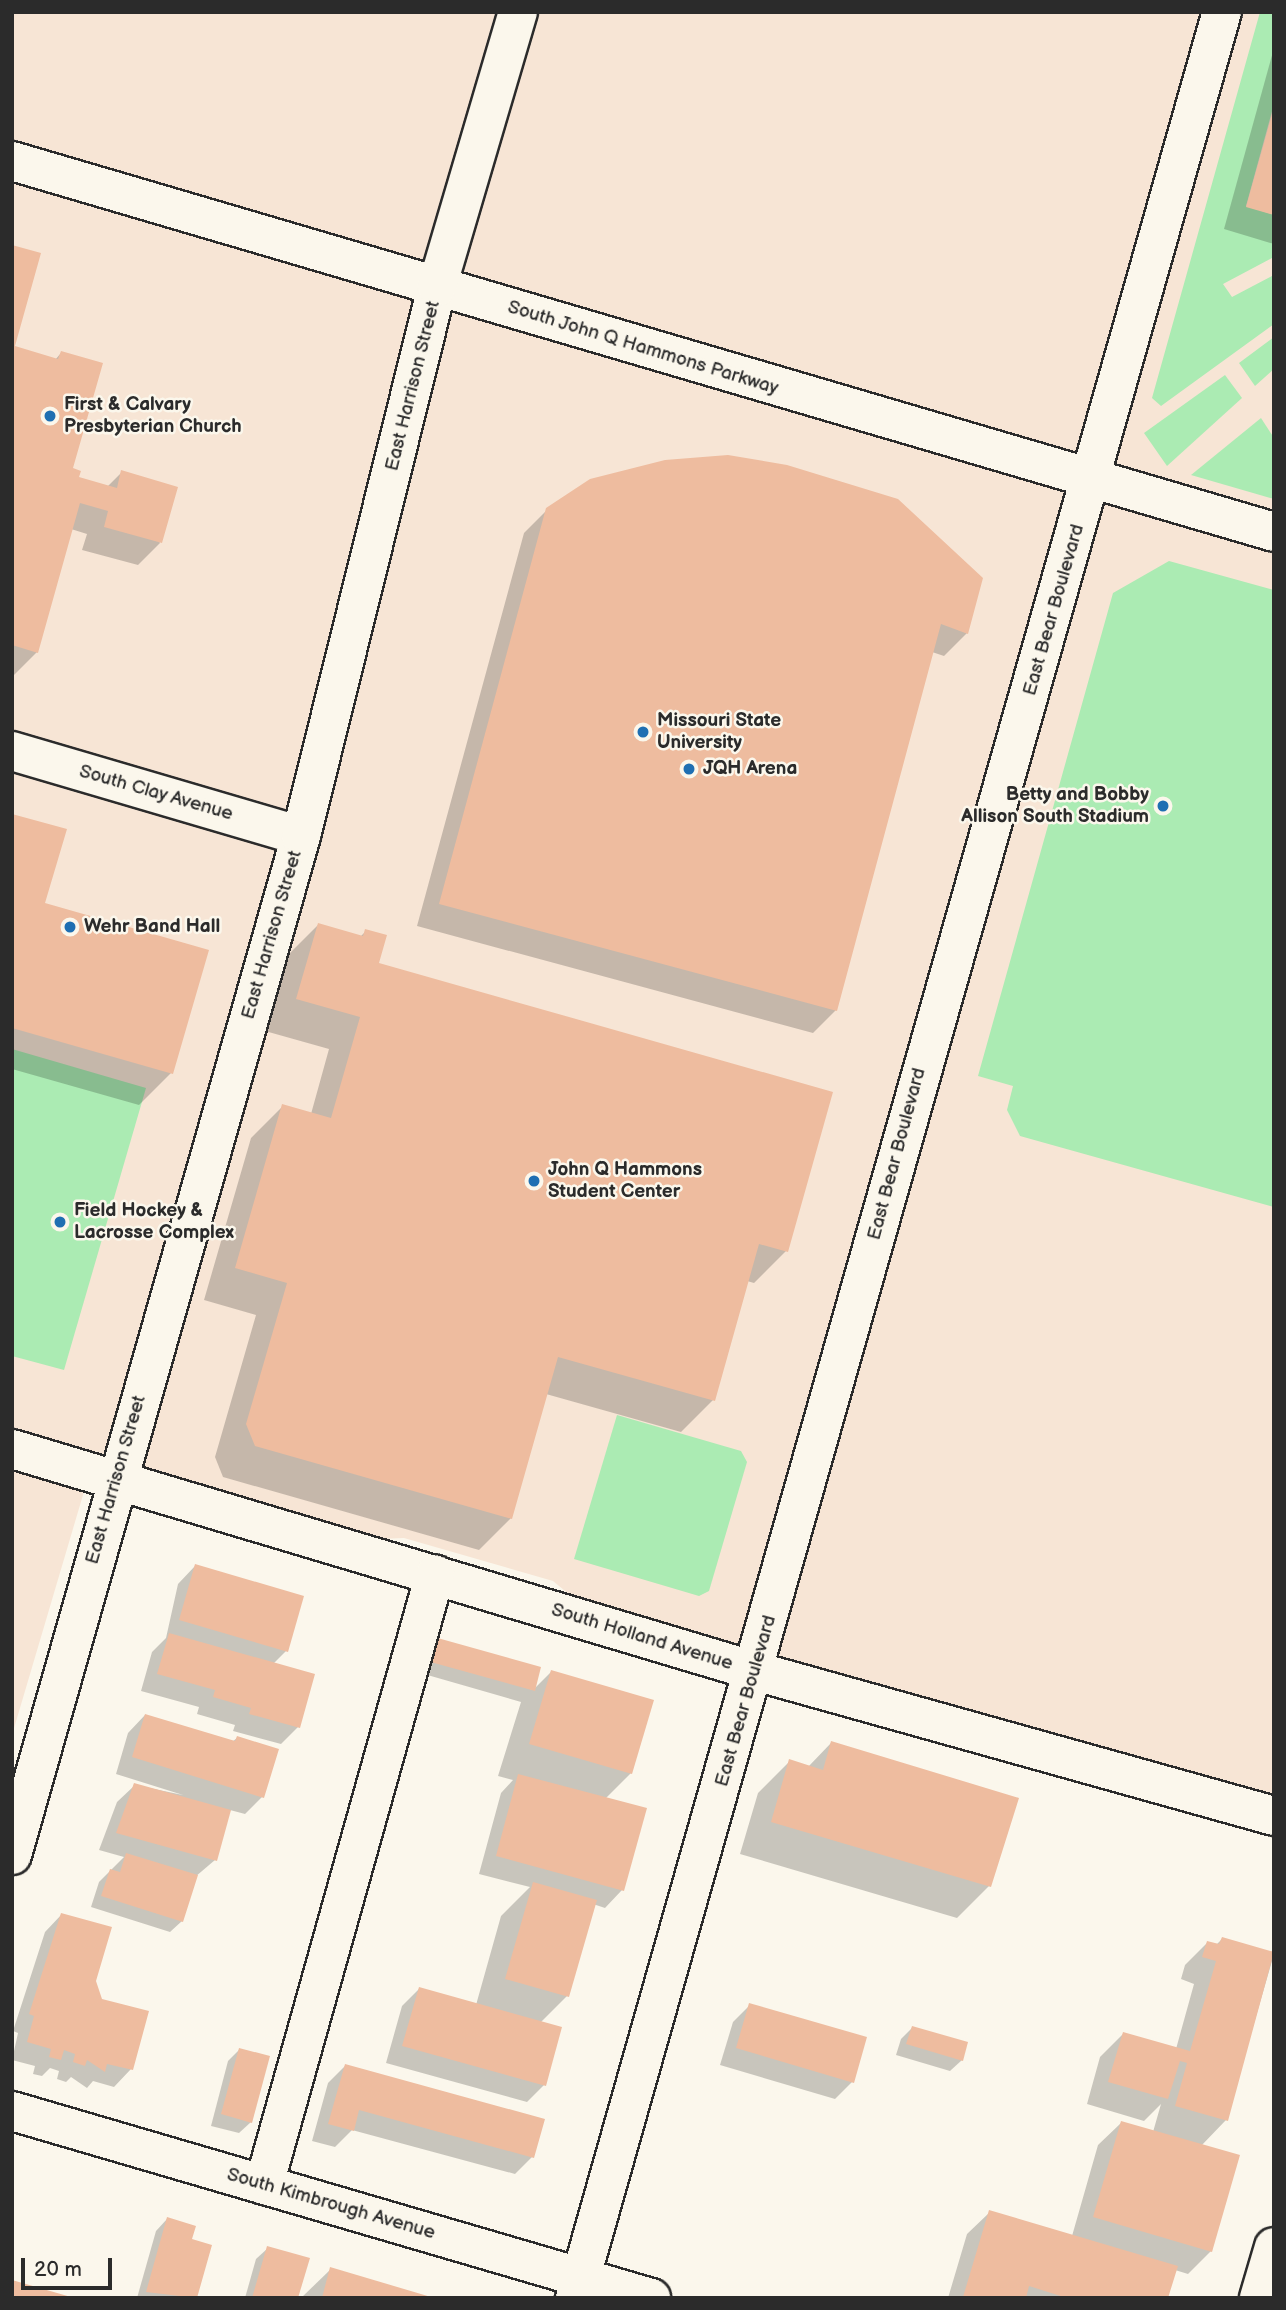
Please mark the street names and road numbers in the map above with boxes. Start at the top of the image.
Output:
street label: South John Q Hammons Parkway [504,296,782,400]
street label: East Harrison Street [381,299,445,473]
street label: East Bear Boulevard [1019,522,1089,698]
street label: South Clay Avenue [76,760,236,826]
street label: East Harrison Street [237,848,307,1022]
street label: East Bear Boulevard [863,1065,931,1243]
street label: East Harrison Street [81,1393,151,1567]
street label: South Holland Avenue [549,1599,735,1675]
street label: East Bear Boulevard [711,1613,781,1789]
street label: South Kimbrough Avenue [224,2163,438,2245]

